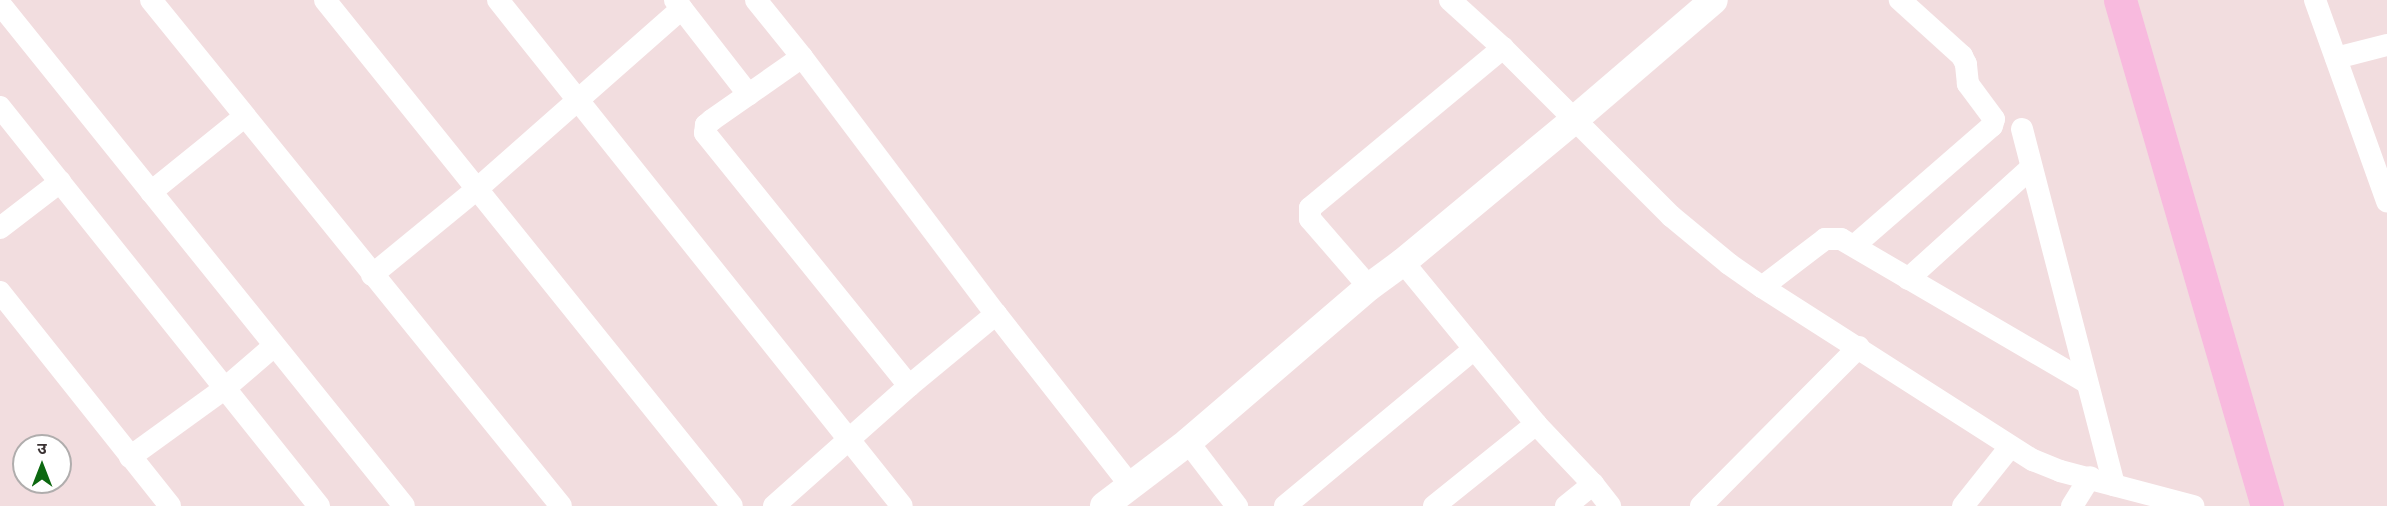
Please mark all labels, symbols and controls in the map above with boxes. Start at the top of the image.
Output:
north arrow [12,434,72,494]
text: उ [37,437,47,459]

